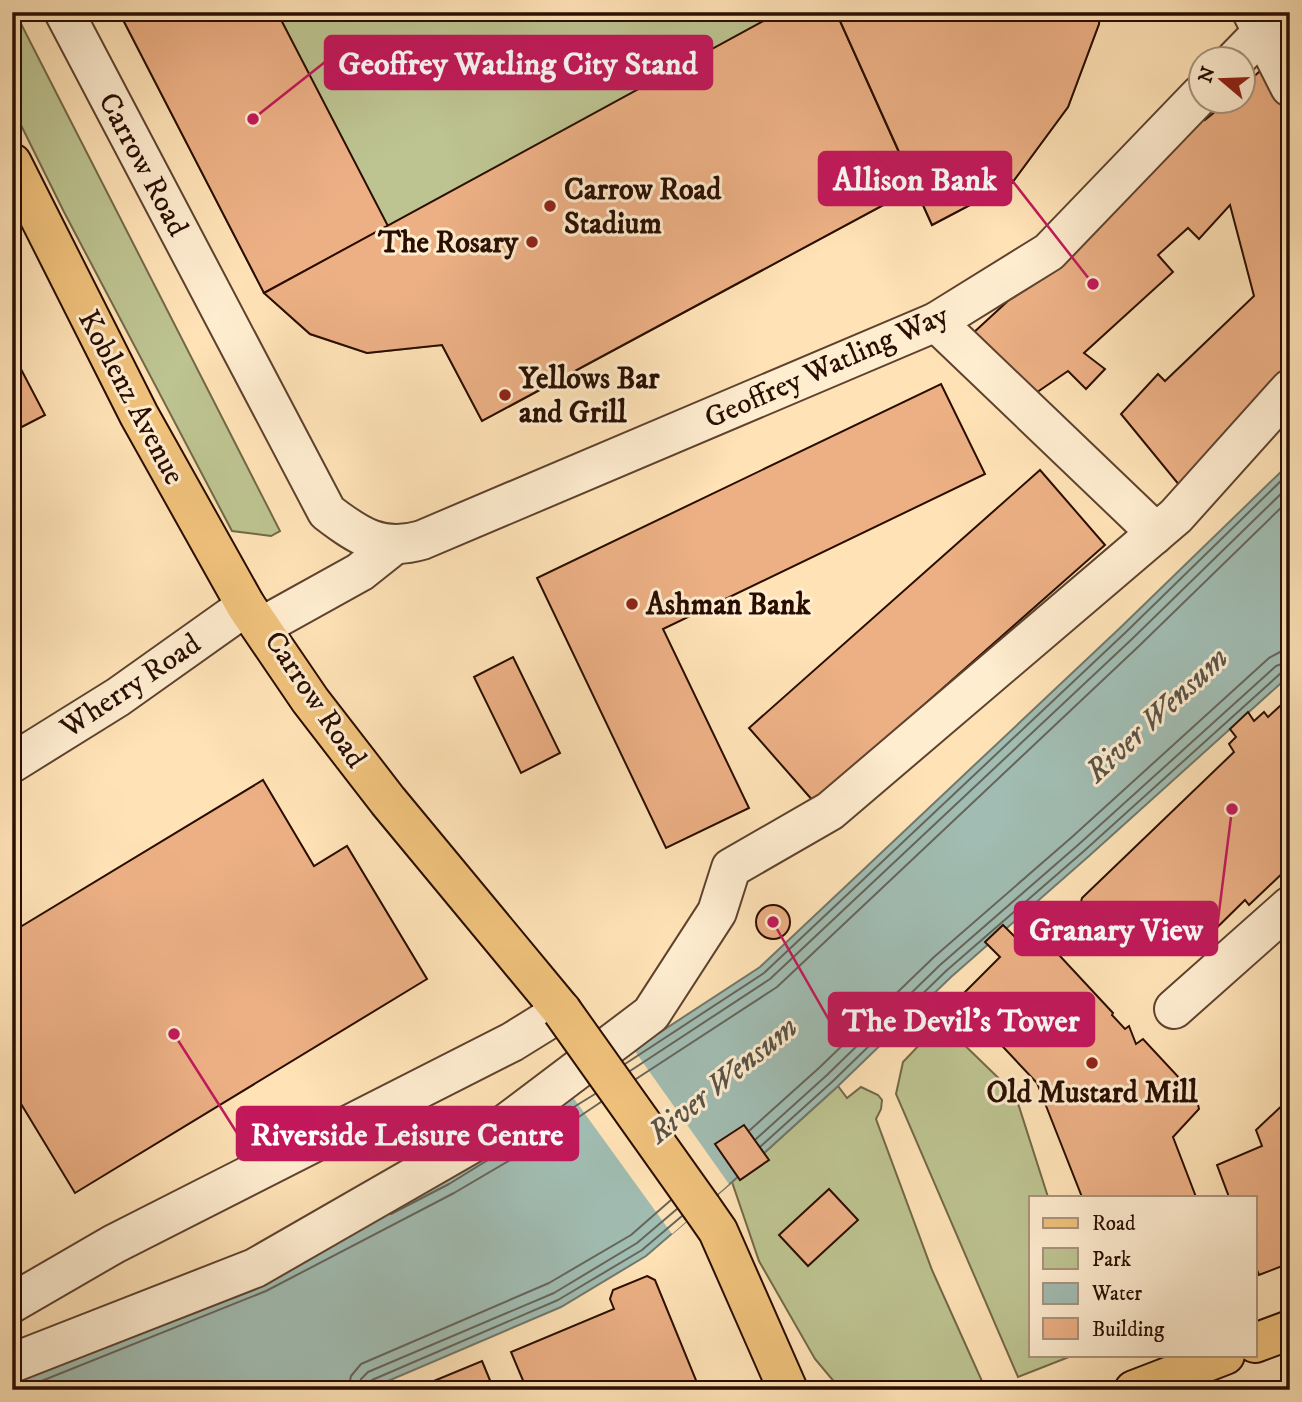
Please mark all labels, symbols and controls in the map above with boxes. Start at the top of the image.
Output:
callout: Geoffrey Watling City Stand [325,36,712,89]
text: Geoffrey Watling City Stand [338,45,699,85]
north arrow [1186,46,1256,116]
text: N [1194,63,1221,86]
street label: Carrow Road [89,87,196,243]
callout: Allison Bank [819,152,1011,205]
text: Allison Bank [832,161,998,201]
place label: Carrow Road Stadium [564,172,722,243]
marker: Carrow Road Stadium [542,198,558,214]
place label: The Rosary [377,225,519,262]
marker: The Rosary [524,234,540,250]
street label: Geoffrey Watling Way [699,297,955,438]
street label: Koblenz Avenue [69,304,192,491]
place label: Yellows Bar and Grill [518,361,660,432]
marker: Yellows Bar and Grill [497,387,513,403]
place label: Ashman Bank [645,587,812,624]
marker: Ashman Bank [624,596,640,612]
street label: Carrow Road [255,624,374,775]
street label: Wherry Road [53,626,208,747]
water label: River Wensum [1077,639,1237,793]
callout: Granary View [1015,902,1217,955]
text: Granary View [1029,911,1204,951]
callout: The Devil's Tower [829,993,1094,1046]
text: The Devil's Tower [841,1002,1081,1042]
water label: River Wensum [639,1008,806,1154]
marker: Old Mustard Mill [1084,1055,1100,1071]
place label: Old Mustard Mill [987,1075,1198,1112]
callout: Riverside Leisure Centre [237,1107,578,1160]
text: Riverside Leisure Centre [251,1116,563,1156]
legend [1029,1196,1256,1356]
text: Road [1092,1211,1136,1237]
text: Park [1092,1247,1132,1273]
text: Water [1091,1281,1142,1307]
text: Building [1092,1317,1165,1343]

